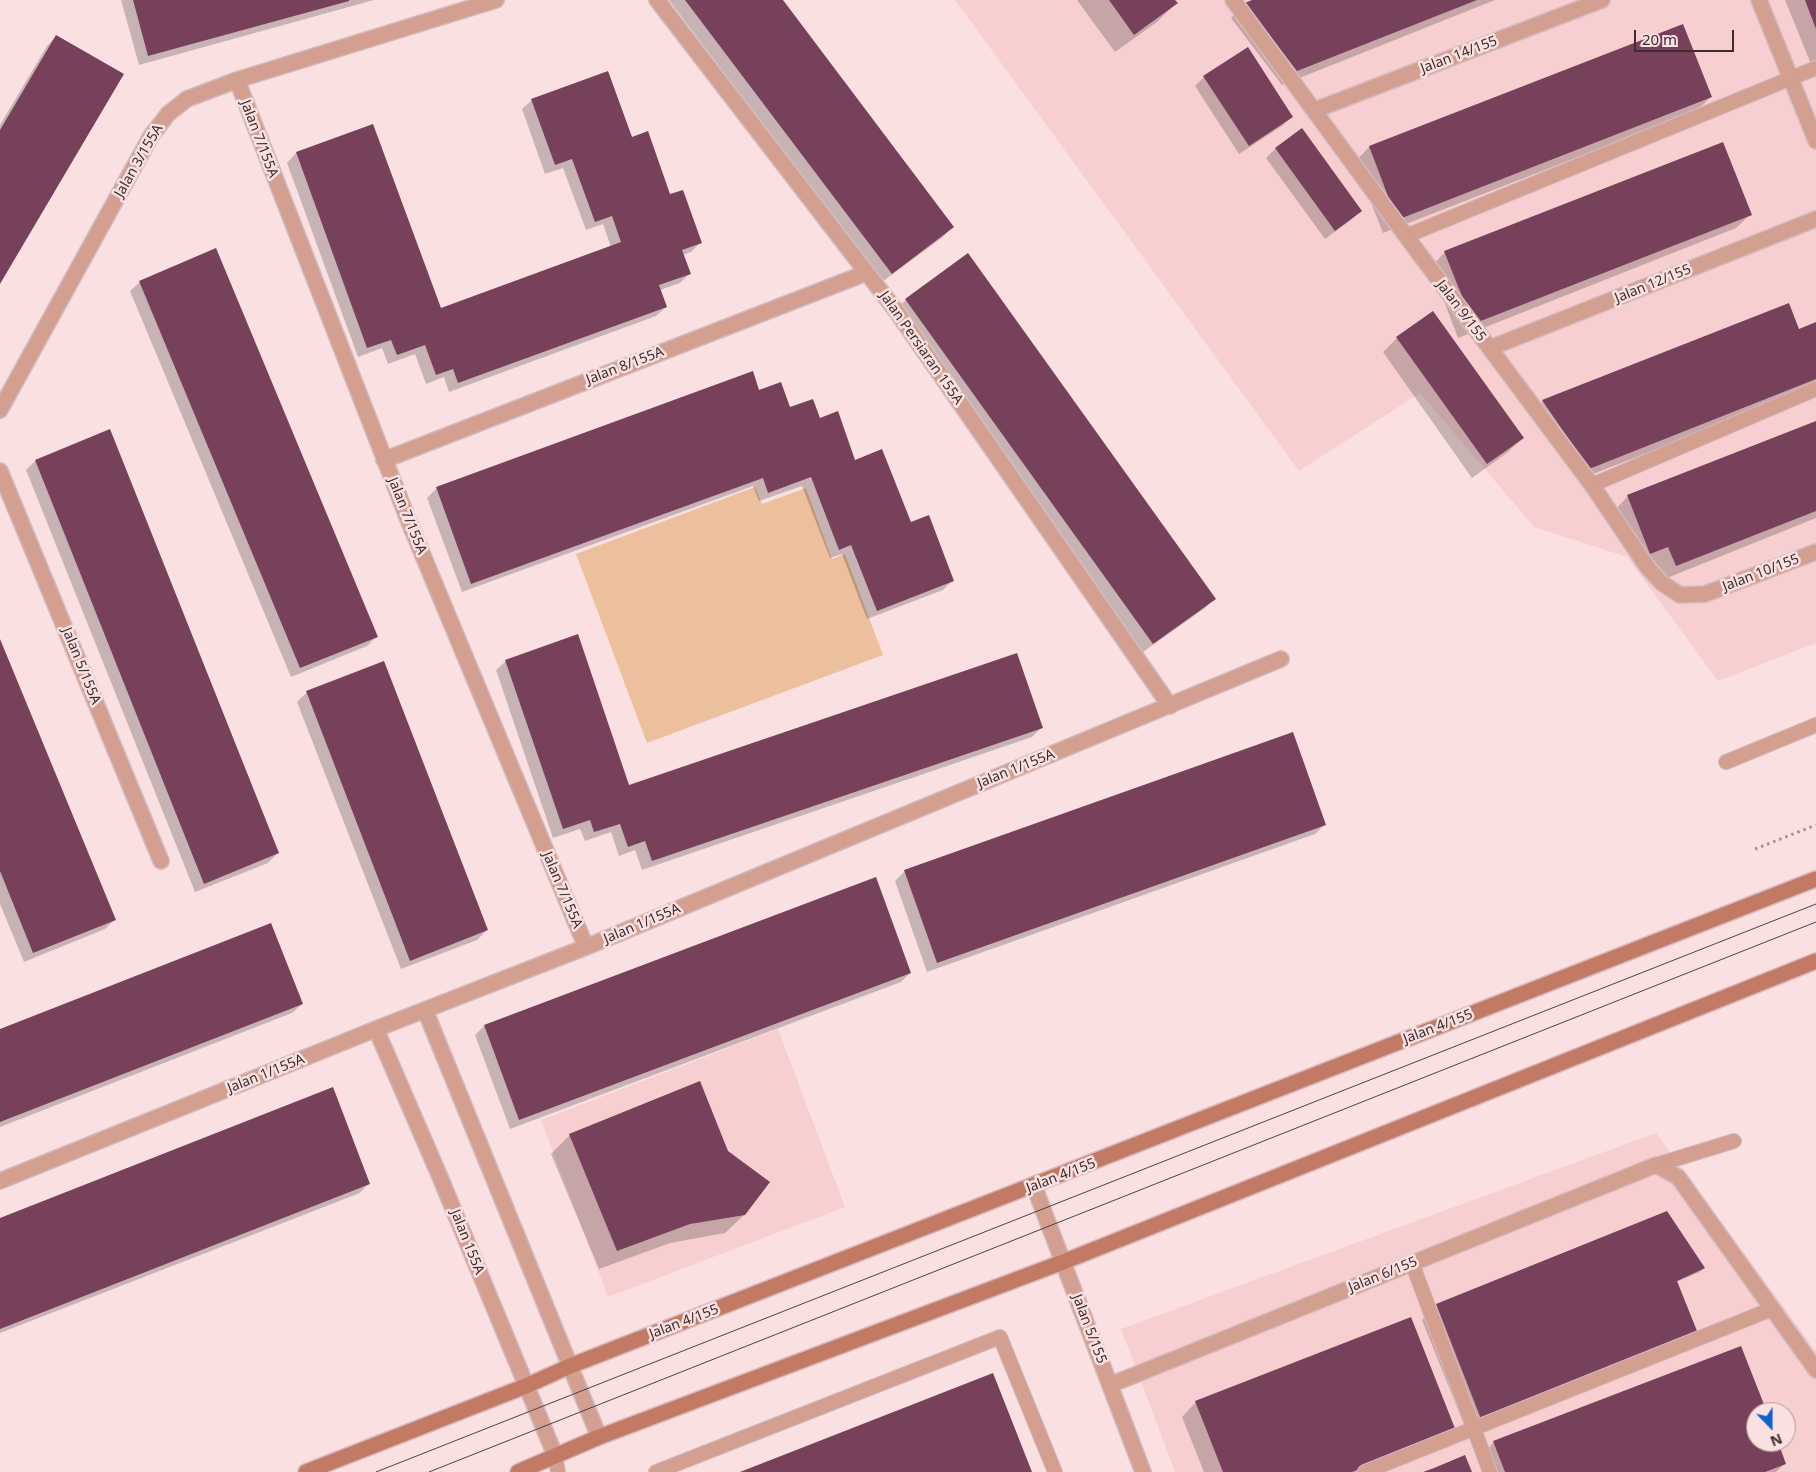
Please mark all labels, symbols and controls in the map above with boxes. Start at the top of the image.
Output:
scale bar [1636,20,1736,52]
text: 20 m [1642,29,1677,49]
street label: Jalan 14/155 [1418,33,1500,77]
street label: Jalan 7/155A [237,98,281,180]
street label: Jalan 3/155A [111,121,167,201]
street label: Jalan 12/155 [1612,261,1694,307]
street label: Jalan 9/155 [1432,277,1490,345]
street label: Jalan Persiaran 155A [876,288,966,408]
street label: Jalan 8/155A [584,344,666,388]
street label: Jalan 7/155A [384,475,430,557]
street label: Jalan 10/155 [1720,551,1802,595]
street label: Jalan 5/155A [58,625,104,707]
street label: Jalan 1/155A [975,746,1057,792]
street label: Jalan 7/155A [538,849,586,931]
street label: Jalan 1/155A [601,900,683,948]
street label: Jalan 4/155 [1401,1006,1475,1048]
street label: Jalan 1/155A [225,1051,307,1097]
street label: Jalan 4/155 [1024,1155,1098,1197]
street label: Jalan 155A [446,1207,488,1277]
street label: Jalan 6/155 [1346,1254,1420,1296]
street label: Jalan 5/155 [1068,1292,1110,1366]
street label: Jalan 4/155 [647,1301,721,1343]
north arrow [1746,1402,1796,1452]
text: N [1768,1429,1785,1451]

